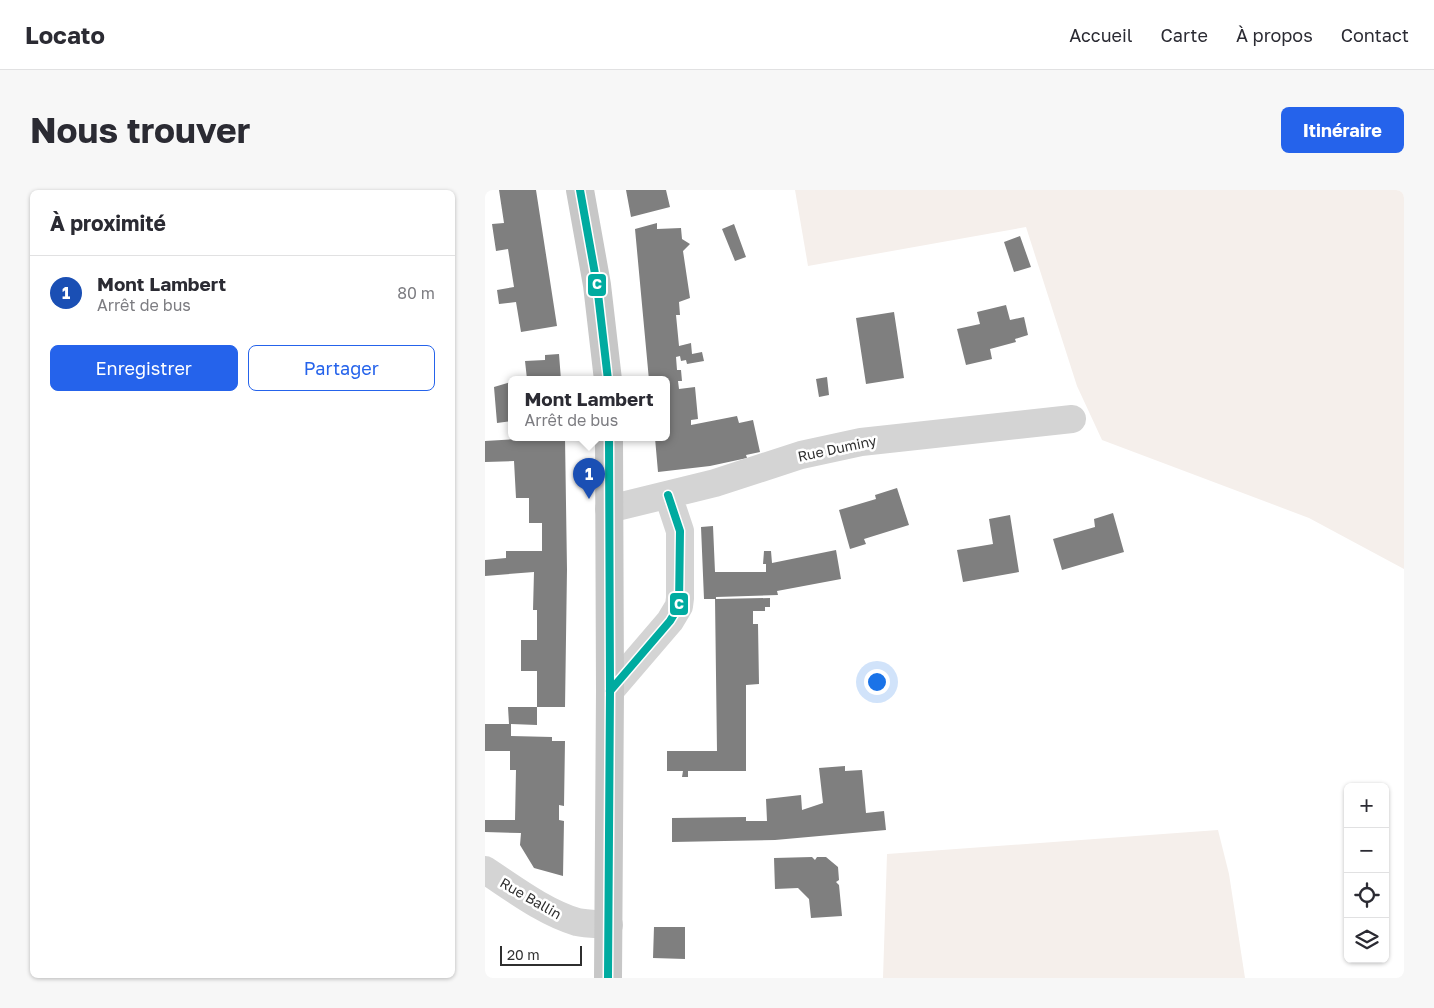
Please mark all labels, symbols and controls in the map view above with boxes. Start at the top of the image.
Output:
text: Locato [25,20,105,49]
text: Accueil [1069,24,1133,46]
text: Carte [1161,24,1208,46]
text: À propos [1236,24,1313,46]
text: Contact [1341,24,1409,46]
button: Itinéraire [1281,107,1404,153]
text: Nous trouver [30,109,250,151]
text: À proximité [50,210,166,236]
text: Mont Lambert [97,272,226,295]
line badge: C [587,273,607,297]
text: C [592,275,602,292]
text: 1 [62,283,70,303]
text: 80 m [397,283,435,303]
text: Arrêt de bus [97,295,191,315]
button: Enregistrer [50,345,238,391]
button: Partager [248,345,435,391]
popup [508,376,670,441]
text: Mont Lambert [524,387,654,410]
text: Arrêt de bus [524,410,618,430]
street label: Rue Duminy [796,431,878,465]
pin: 1 [573,458,605,499]
line badge: C [669,592,689,616]
text: C [674,595,684,612]
your location [864,669,890,695]
map controls [1344,783,1389,963]
button: + [1344,783,1389,828]
button: − [1344,828,1389,873]
button: locate [1344,873,1389,918]
street label: Rue Ballin [497,874,565,922]
button: layers [1344,918,1389,963]
scale bar [500,943,583,966]
text: 20 m [507,946,540,963]

